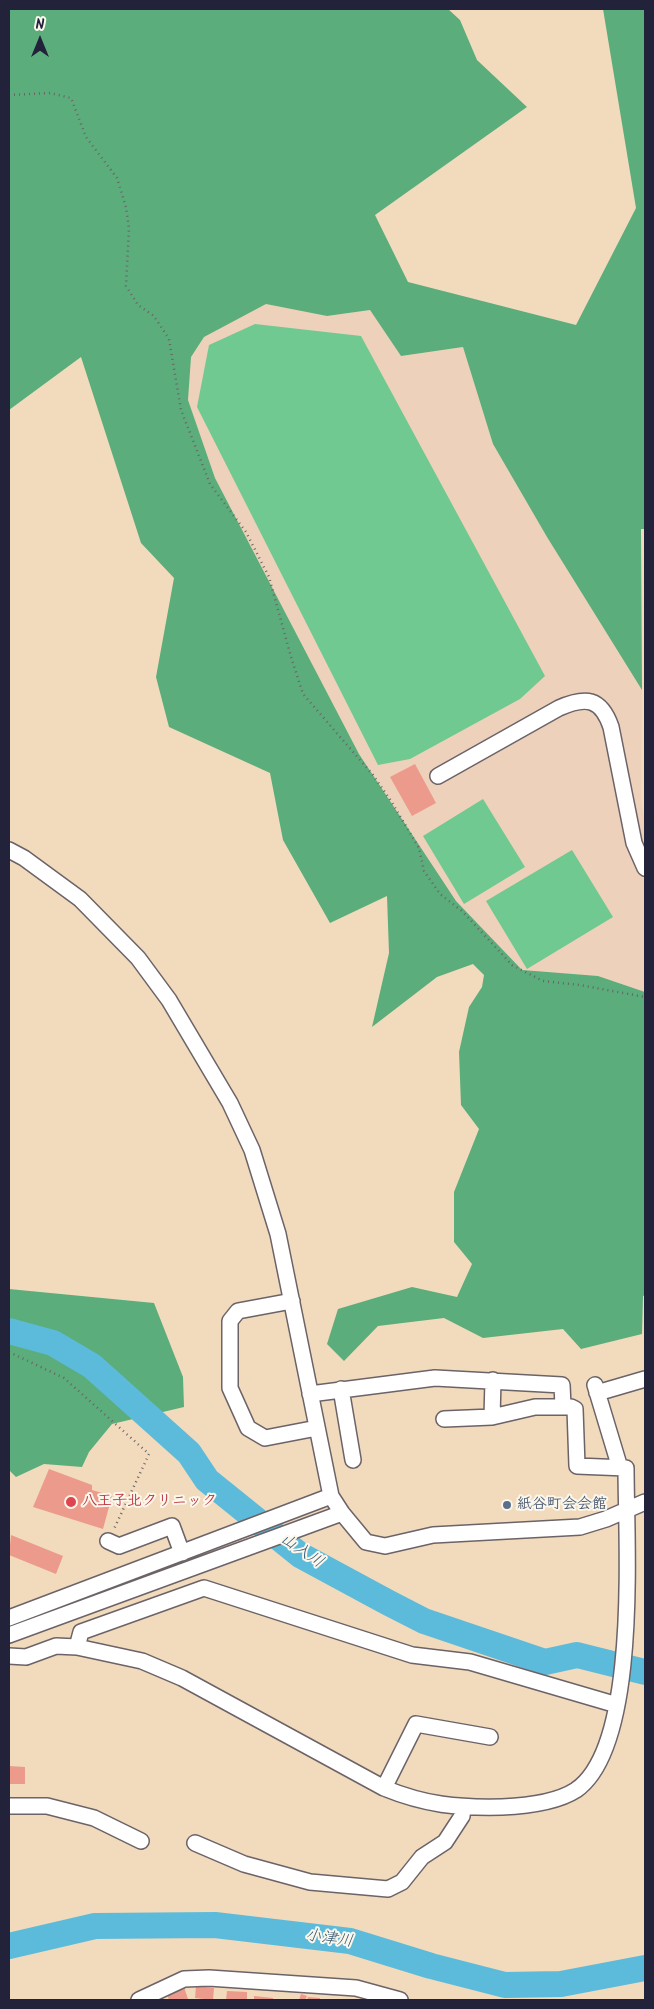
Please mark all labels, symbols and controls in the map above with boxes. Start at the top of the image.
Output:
text: N [36,14,44,36]
north arrow [15,15,65,65]
place label: 八王子北クリニック [82,1493,217,1511]
marker: 八王子北クリニック [64,1495,78,1509]
place label: 紙谷町会会館 [517,1496,607,1514]
marker: 紙谷町会会館 [501,1499,513,1511]
water label: 山入川 [276,1531,326,1573]
water label: 小津川 [304,1927,354,1953]

